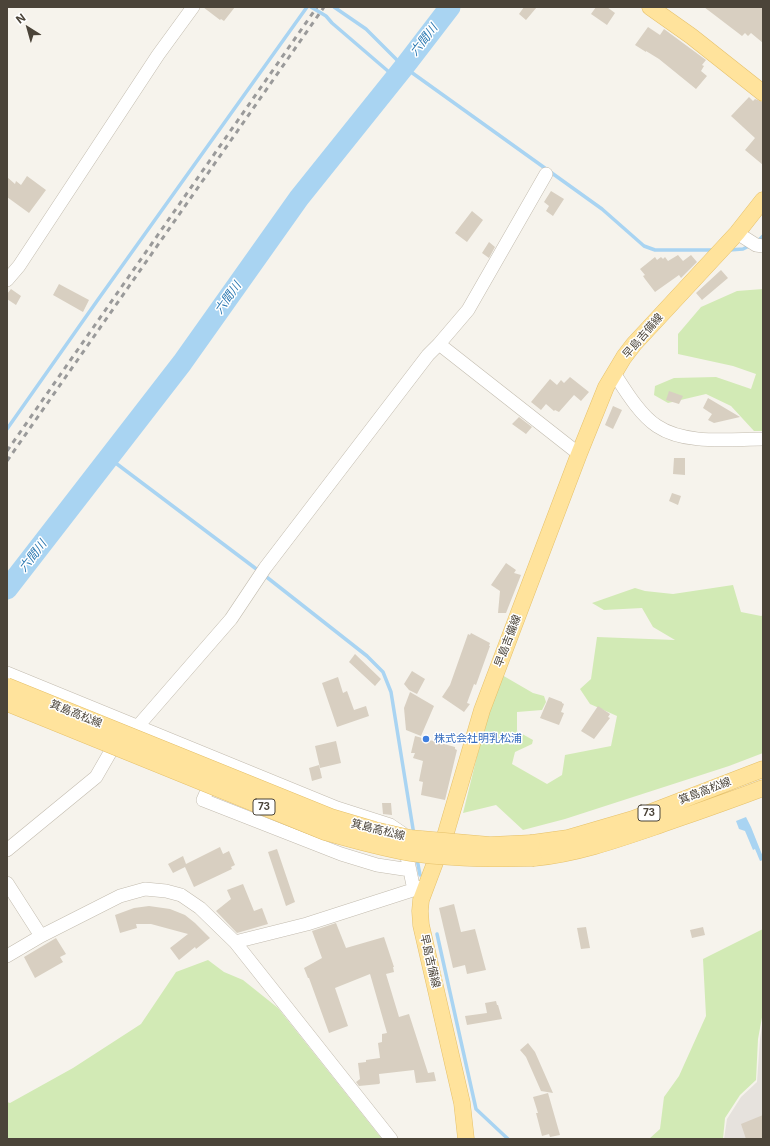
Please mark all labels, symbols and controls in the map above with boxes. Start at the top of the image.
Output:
north arrow [8,8,48,48]
text: N [13,10,28,27]
water label: 六間川 [407,21,441,59]
water label: 六間川 [212,279,244,317]
street label: 早島吉備線 [620,311,666,361]
water label: 六間川 [16,537,50,575]
street label: 早島吉備線 [492,613,524,669]
street label: 箕島高松線 [48,698,104,730]
place label: 株式会社明乳松浦 [434,732,522,746]
marker: 株式会社明乳松浦 [421,734,431,744]
street label: 箕島高松線 [677,775,733,807]
road number: 73 [253,799,275,815]
road number: 73 [638,805,660,821]
street label: 箕島高松線 [350,817,406,843]
street label: 早島吉備線 [417,933,443,989]

